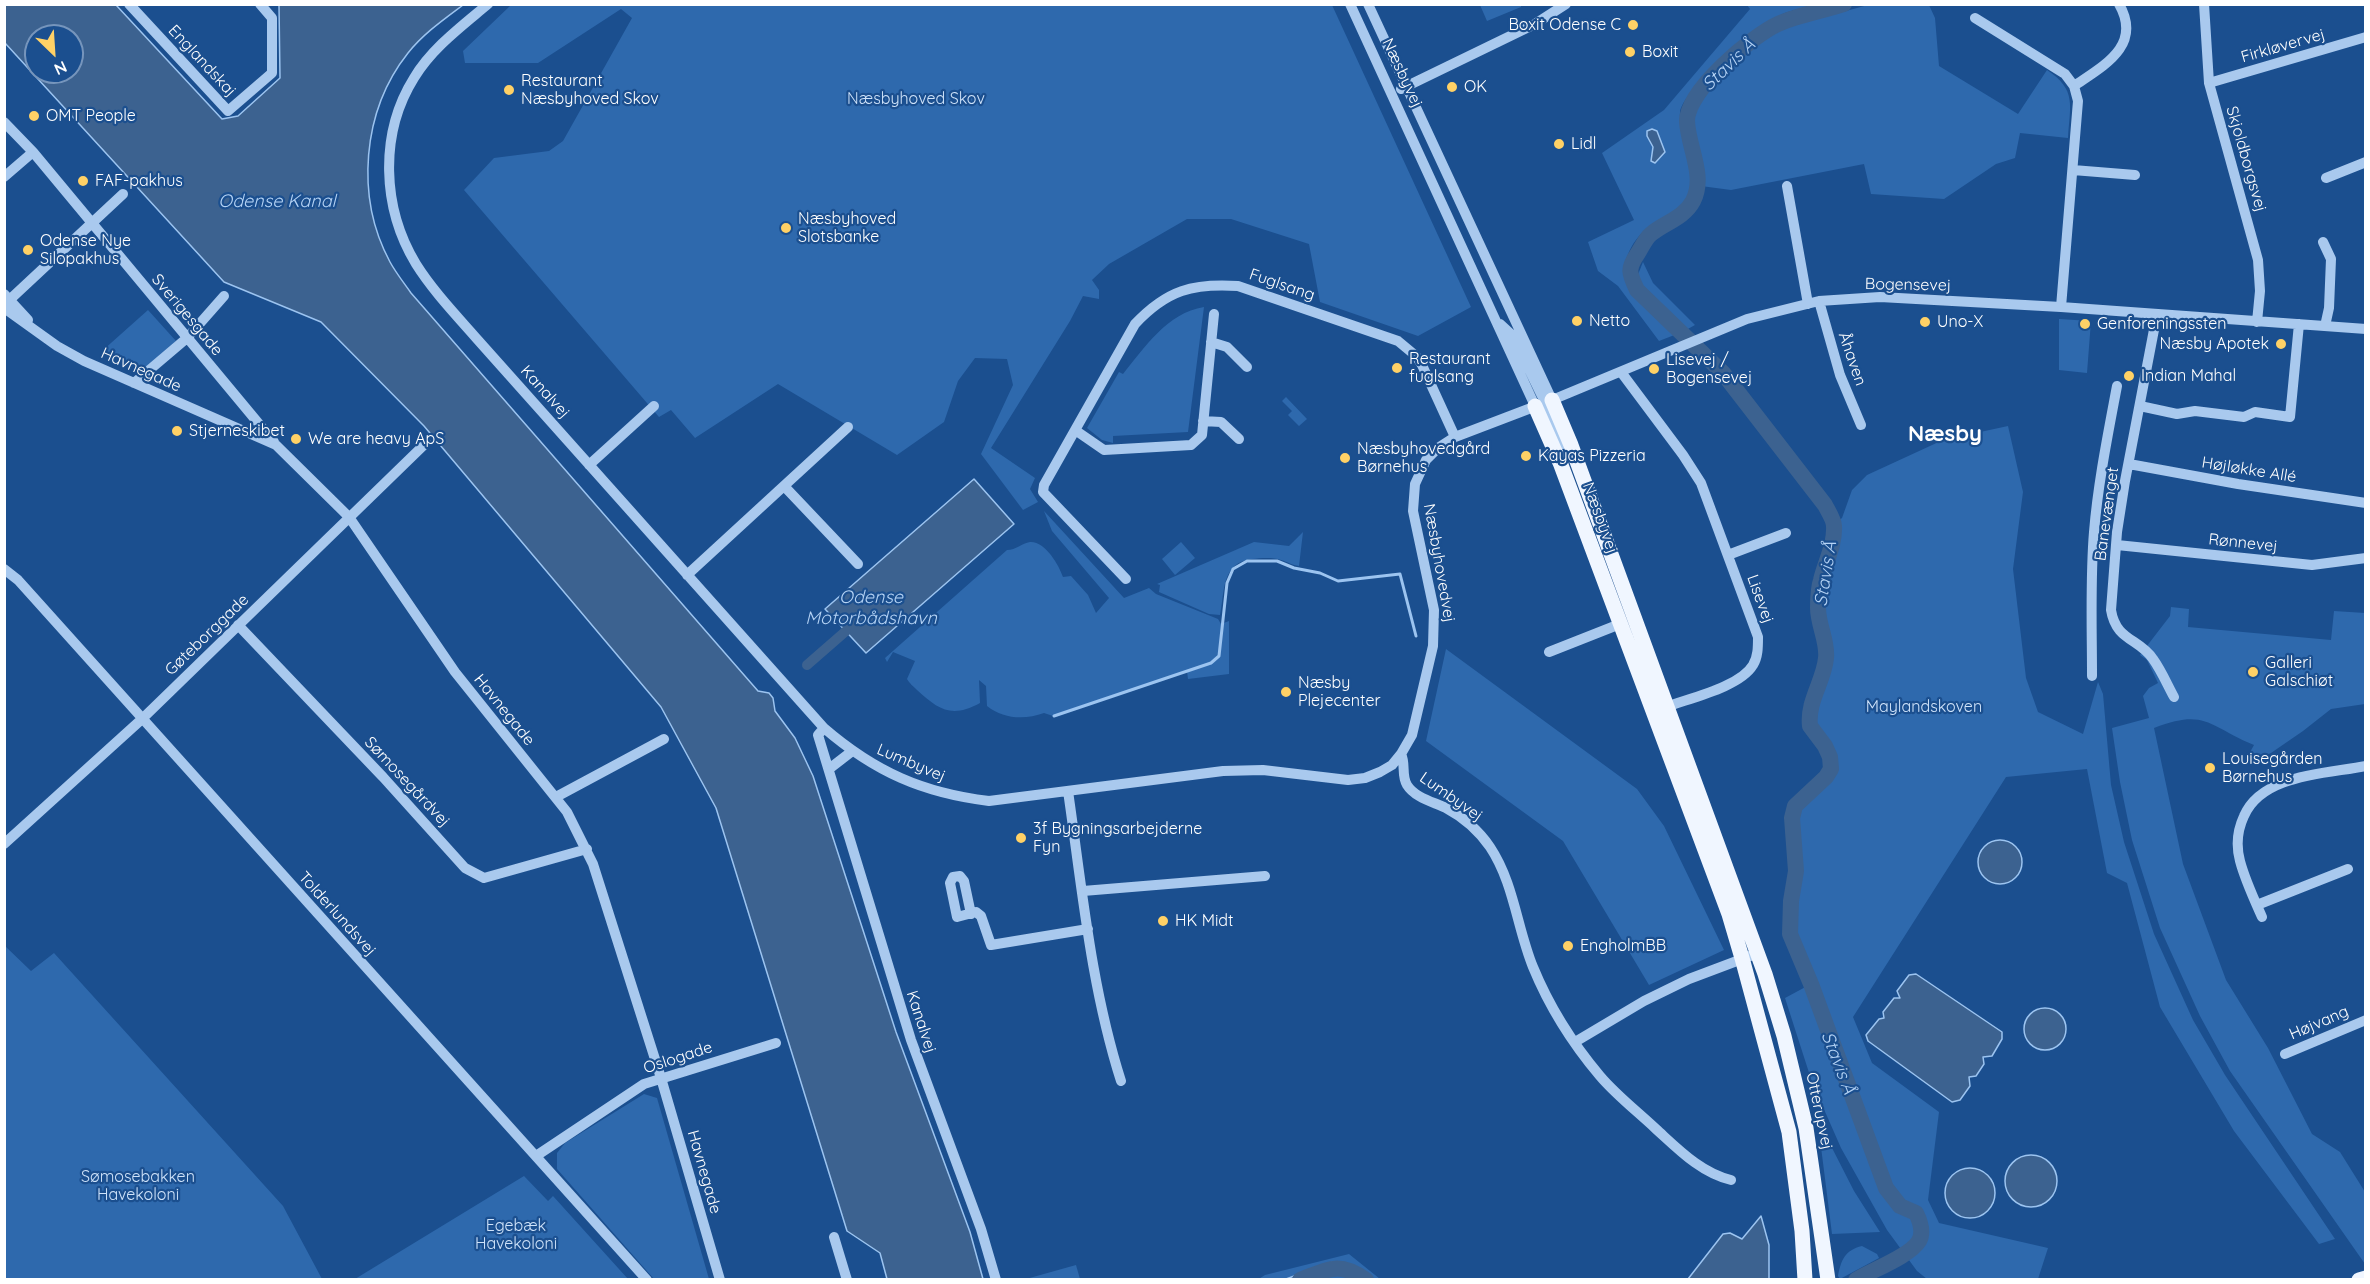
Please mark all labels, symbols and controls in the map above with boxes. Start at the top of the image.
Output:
place label: Boxit Odense C [1508,15,1621,35]
marker: Boxit Odense C [1626,18,1640,32]
street label: Englandskaj [164,21,240,101]
north arrow [24,24,84,84]
street label: Firkløvervej [2239,25,2327,67]
street label: Næsbyvej [1378,35,1426,111]
water label: Stavis Å [1698,35,1760,95]
place label: Boxit [1642,42,1678,62]
marker: Boxit [1623,45,1637,59]
text: N [51,57,70,80]
place label: Restaurant Næsbyhoved Skov [521,71,659,109]
place label: OK [1464,77,1487,97]
marker: OK [1445,80,1459,94]
marker: Restaurant Næsbyhoved Skov [502,83,516,97]
park label: Næsbyhoved Skov [847,89,985,109]
street label: Skjoldborgsvej [2222,104,2270,214]
place label: OMT People [46,106,136,126]
marker: OMT People [27,109,41,123]
place label: Lidl [1571,134,1596,154]
marker: Lidl [1552,137,1566,151]
place label: FAF-pakhus [95,171,183,191]
marker: FAF-pakhus [76,174,90,188]
water label: Odense Kanal [218,191,336,213]
place label: Næsbyhoved Slotsbanke [798,209,896,247]
marker: Næsbyhoved Slotsbanke [779,221,793,235]
place label: Odense Nye Silopakhus [40,231,131,269]
marker: Odense Nye Silopakhus [21,243,35,257]
street label: Fuglsang [1247,265,1317,305]
street label: Sverigesgade [147,270,227,360]
street label: Bogensevej [1865,275,1951,295]
place label: Netto [1589,311,1630,331]
place label: Uno-X [1937,312,1983,332]
marker: Netto [1570,314,1584,328]
place label: Genforeningssten [2097,314,2226,334]
marker: Uno-X [1918,315,1932,329]
marker: Genforeningssten [2078,317,2092,331]
street label: Åhaven [1834,330,1870,388]
place label: Næsby Apotek [2160,334,2269,354]
marker: Næsby Apotek [2274,337,2288,351]
street label: Havnegade [98,344,184,396]
place label: Restaurant fuglsang [1409,349,1491,387]
place label: Lisevej / Bogensevej [1666,350,1752,388]
marker: Restaurant fuglsang [1390,361,1404,375]
street label: Kanalvej [516,362,574,422]
marker: Lisevej / Bogensevej [1647,362,1661,376]
place label: Indian Mahal [2141,366,2236,386]
marker: Indian Mahal [2122,369,2136,383]
place label: Stjerneskibet [189,421,285,441]
district label: Næsby [1908,421,1982,447]
marker: Stjerneskibet [170,424,184,438]
place label: We are heavy ApS [308,429,444,449]
marker: We are heavy ApS [289,432,303,446]
place label: Næsbyhovedgård Børnehus [1357,439,1490,477]
place label: Kayas Pizzeria [1538,446,1646,466]
marker: Kayas Pizzeria [1519,449,1533,463]
marker: Næsbyhovedgård Børnehus [1338,451,1352,465]
street label: Højløkke Allé [2200,453,2298,487]
street label: Banevænget [2091,466,2123,562]
street label: Næsbyvej [1578,480,1622,556]
street label: Næsbyhovedvej [1419,502,1459,624]
street label: Rønnevej [2207,530,2279,556]
water label: Stavis Å [1810,540,1842,608]
street label: Lisevej [1742,572,1778,626]
water label: Odense Motorbådshavn [805,587,937,630]
street label: Gøteborggade [161,590,253,680]
place label: Galleri Galschiøt [2265,653,2333,691]
marker: Galleri Galschiøt [2246,665,2260,679]
street label: Havnegade [469,671,539,749]
place label: Næsby Plejecenter [1298,673,1381,711]
marker: Næsby Plejecenter [1279,685,1293,699]
park label: Maylandskoven [1866,697,1982,717]
street label: Sømosegårdvej [360,733,454,831]
street label: Lumbyvej [874,740,948,786]
place label: Louisegården Børnehus [2222,749,2323,787]
marker: Louisegården Børnehus [2203,761,2217,775]
street label: Lumbyvej [1416,768,1486,826]
place label: 3f Bygningsarbejderne Fyn [1033,819,1202,857]
marker: 3f Bygningsarbejderne Fyn [1014,831,1028,845]
street label: Tolderlundsvej [294,868,380,960]
place label: HK Midt [1175,911,1233,931]
marker: HK Midt [1156,914,1170,928]
place label: EngholmBB [1580,936,1666,956]
marker: EngholmBB [1561,939,1575,953]
street label: Kanalvej [902,988,940,1056]
street label: Højvang [2286,1002,2352,1044]
water label: Stavis Å [1816,1029,1860,1097]
street label: Oslogade [641,1038,715,1078]
street label: Otterupvej [1801,1071,1837,1151]
street label: Havnegade [683,1128,725,1216]
park label: Sømosebakken Havekoloni [81,1167,195,1205]
park label: Egebæk Havekoloni [475,1216,557,1254]

